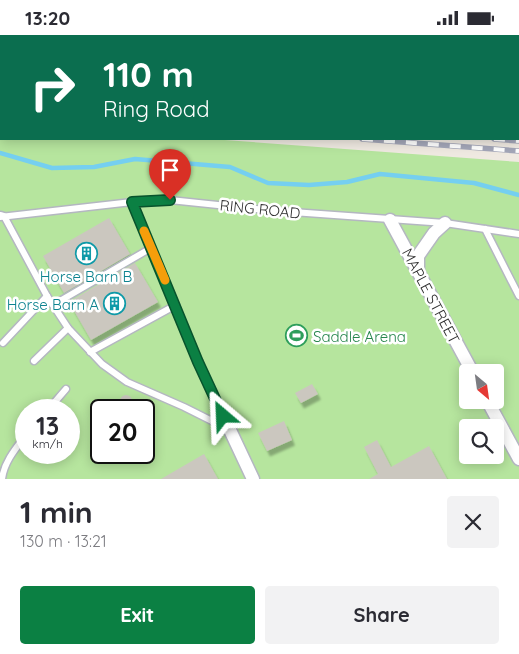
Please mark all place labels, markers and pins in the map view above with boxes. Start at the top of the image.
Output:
pin [149,149,191,200]
building icon: Horse Barn B [74,241,98,265]
place label: Horse Barn B [40,267,132,286]
building icon: Horse Barn A [103,292,127,316]
place label: Horse Barn A [7,295,99,314]
sports icon: Saddle Arena [285,324,309,348]
place label: Saddle Arena [313,327,406,346]

